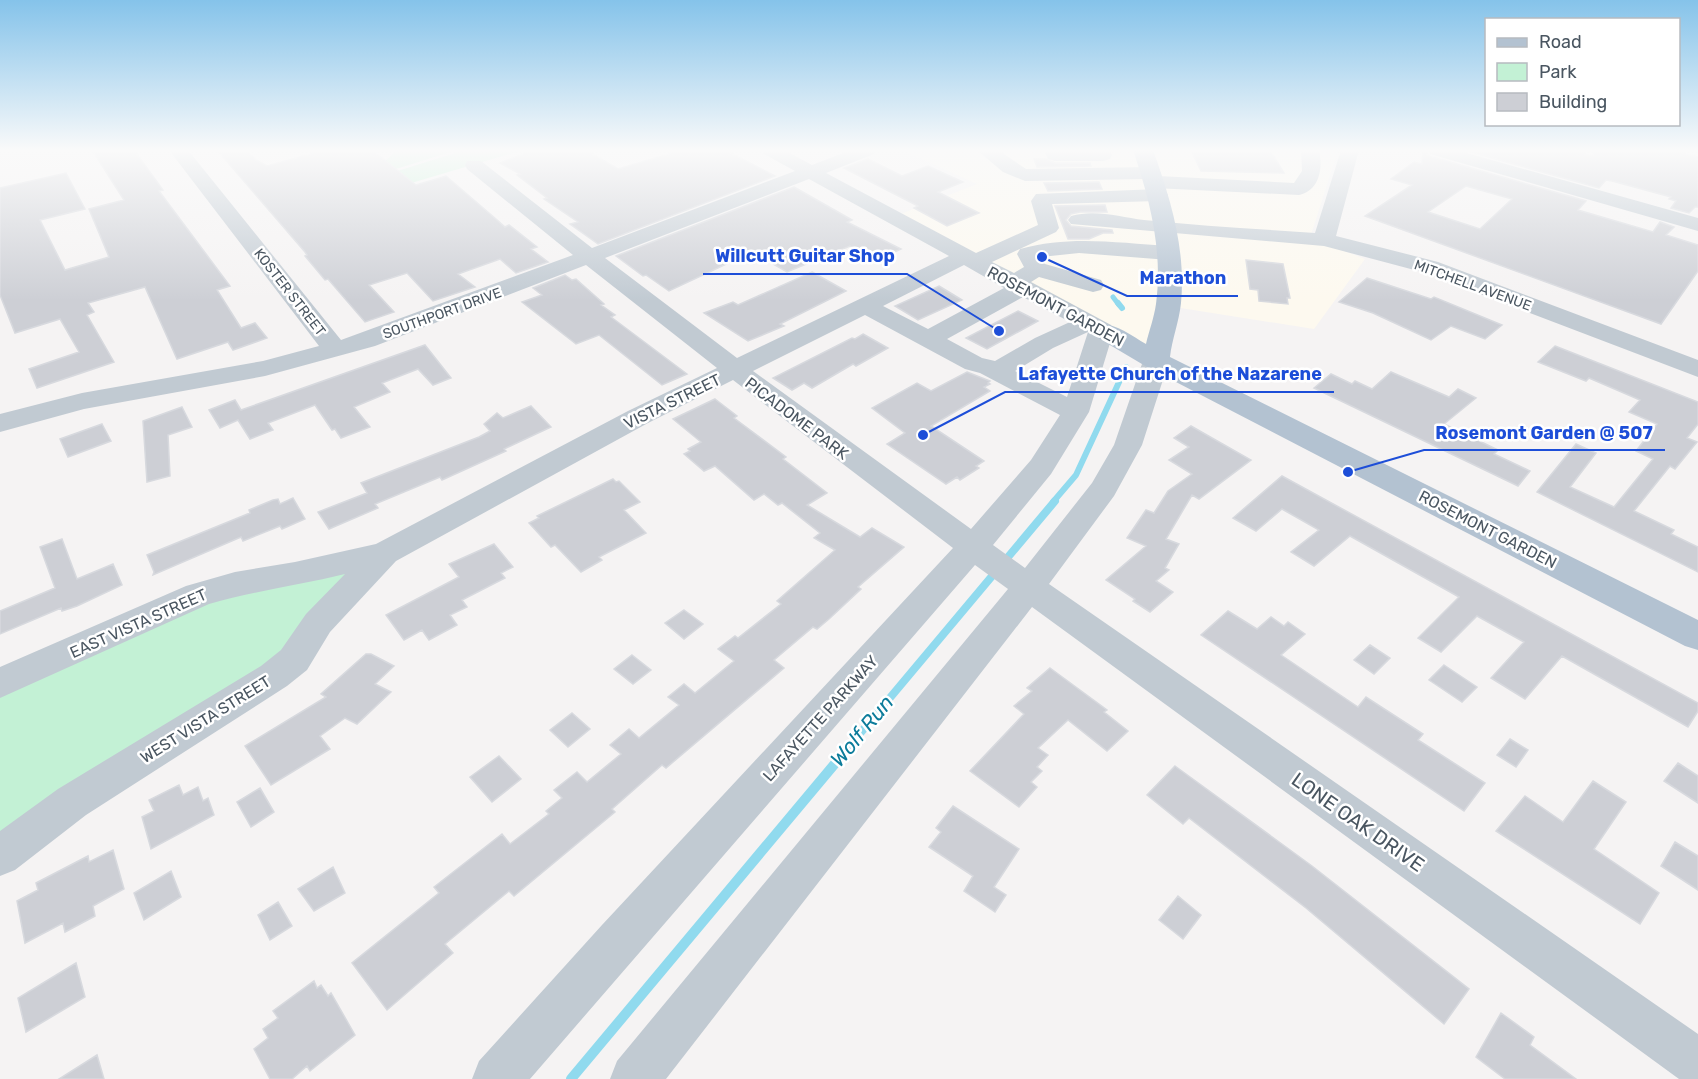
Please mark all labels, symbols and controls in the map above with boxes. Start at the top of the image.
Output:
legend [1485,18,1680,126]
text: Road [1539,31,1582,53]
text: Park [1539,61,1577,83]
text: Building [1539,91,1607,113]
callout: Willcutt Guitar Shop [703,238,907,274]
street label: KOSTER STREET [250,245,329,339]
text: Willcutt Guitar Shop [715,245,895,267]
street label: MITCHELL AVENUE [1412,256,1534,315]
callout: Marathon [1127,260,1238,296]
street label: ROSEMONT GARDEN [984,262,1127,351]
text: Marathon [1140,267,1226,289]
street label: SOUTHPORT DRIVE [380,284,504,343]
callout: Lafayette Church of the Nazarene [1005,356,1334,392]
text: Lafayette Church of the Nazarene [1018,363,1322,385]
street label: VISTA STREET [621,370,724,433]
street label: PICADOME PARK [741,373,852,464]
callout: Rosemont Garden @ 507 [1424,414,1665,450]
text: Rosemont Garden @ 507 [1435,422,1653,444]
street label: ROSEMONT GARDEN [1416,486,1560,572]
street label: EAST VISTA STREET [67,585,210,662]
street label: LAFAYETTE PARKWAY [759,651,882,785]
street label: WEST VISTA STREET [137,672,274,767]
water label: Wolf Run [825,690,899,771]
street label: LONE OAK DRIVE [1287,767,1429,877]

